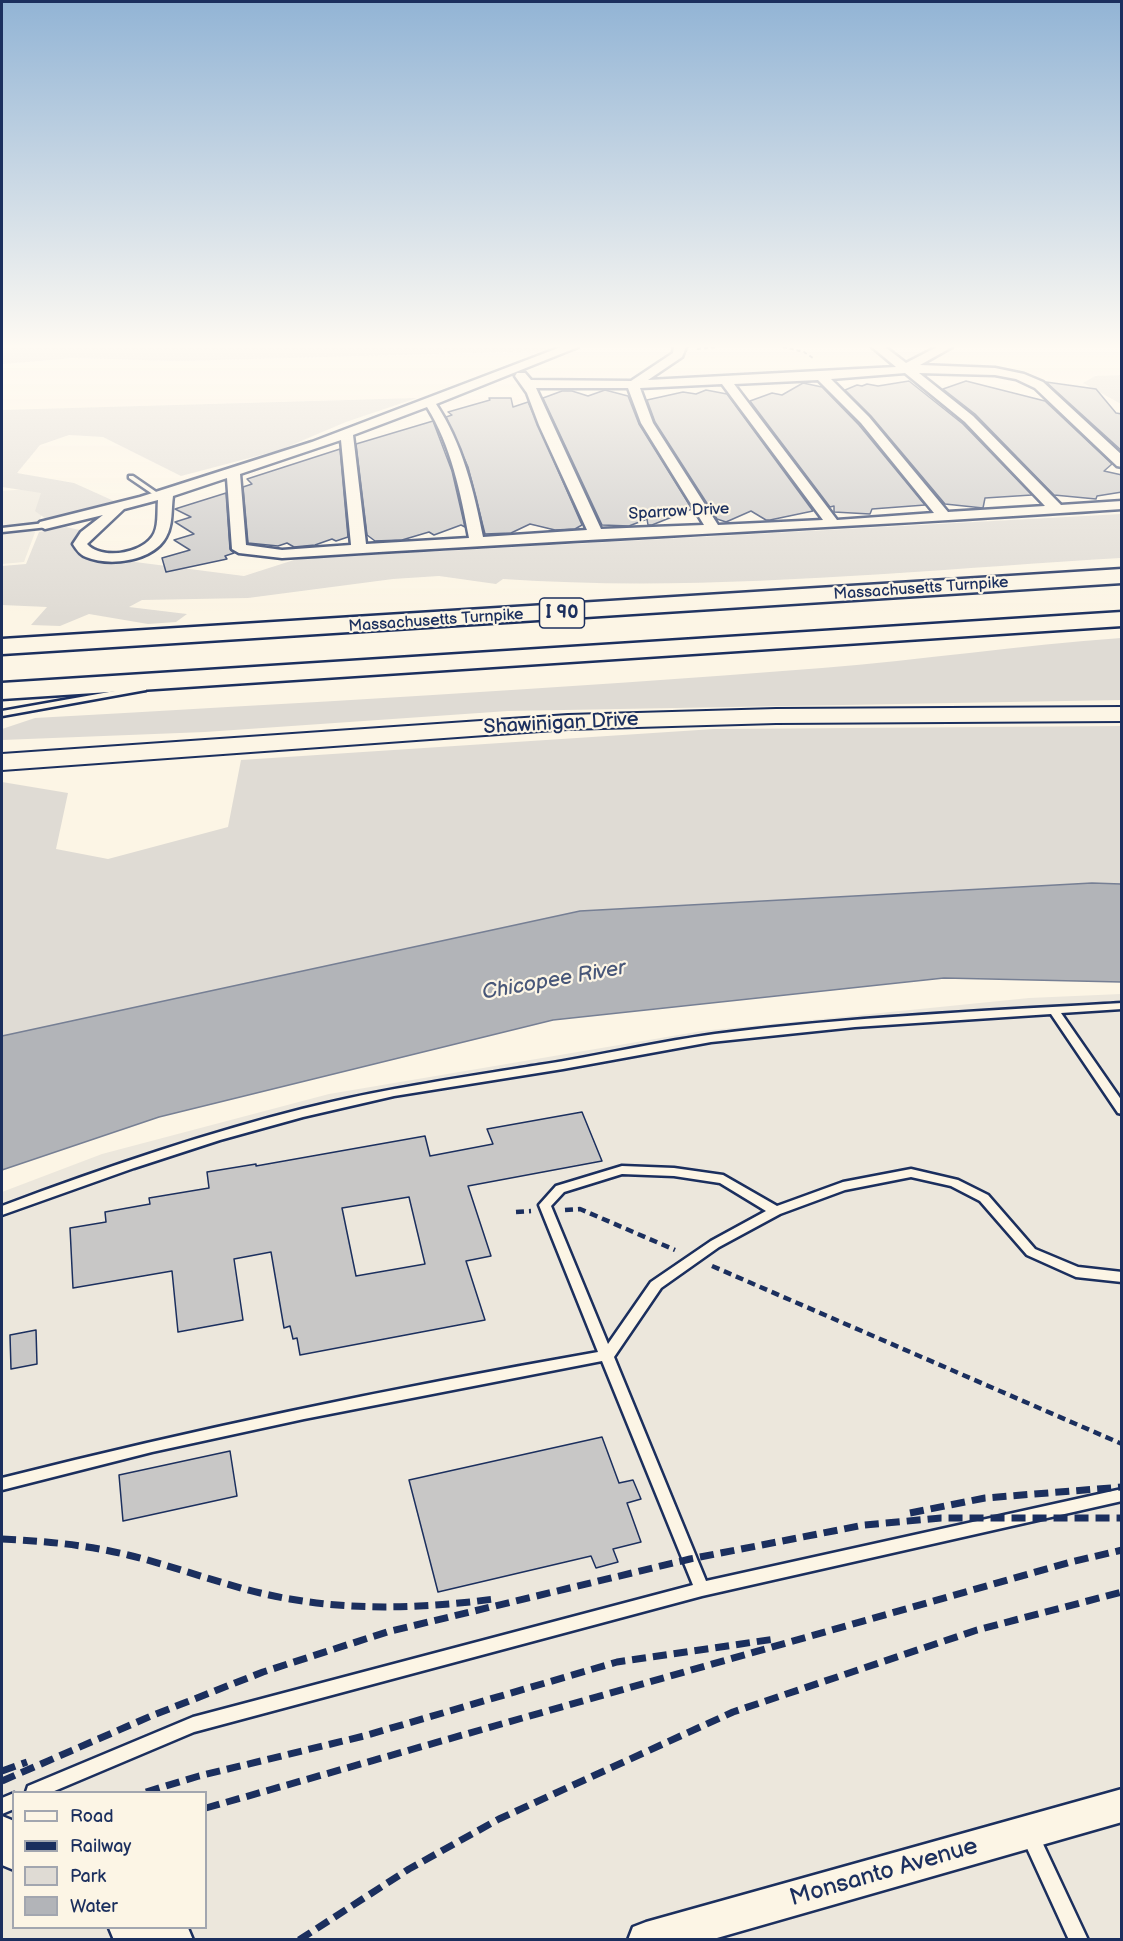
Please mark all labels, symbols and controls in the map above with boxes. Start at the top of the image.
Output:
street label: Sparrow Drive [628,500,730,524]
street label: Massachusetts Turnpike [833,573,1009,605]
road number: I 90 [540,598,584,628]
street label: Massachusetts Turnpike [348,605,524,637]
street label: Shawinigan Drive [483,708,639,740]
water label: Chicopee River [480,956,628,1006]
legend [12,1791,207,1929]
text: Road [70,1806,114,1827]
street label: Monsanto Avenue [787,1832,981,1914]
text: Railway [70,1836,132,1857]
text: Park [70,1866,106,1887]
text: Water [70,1896,118,1917]

